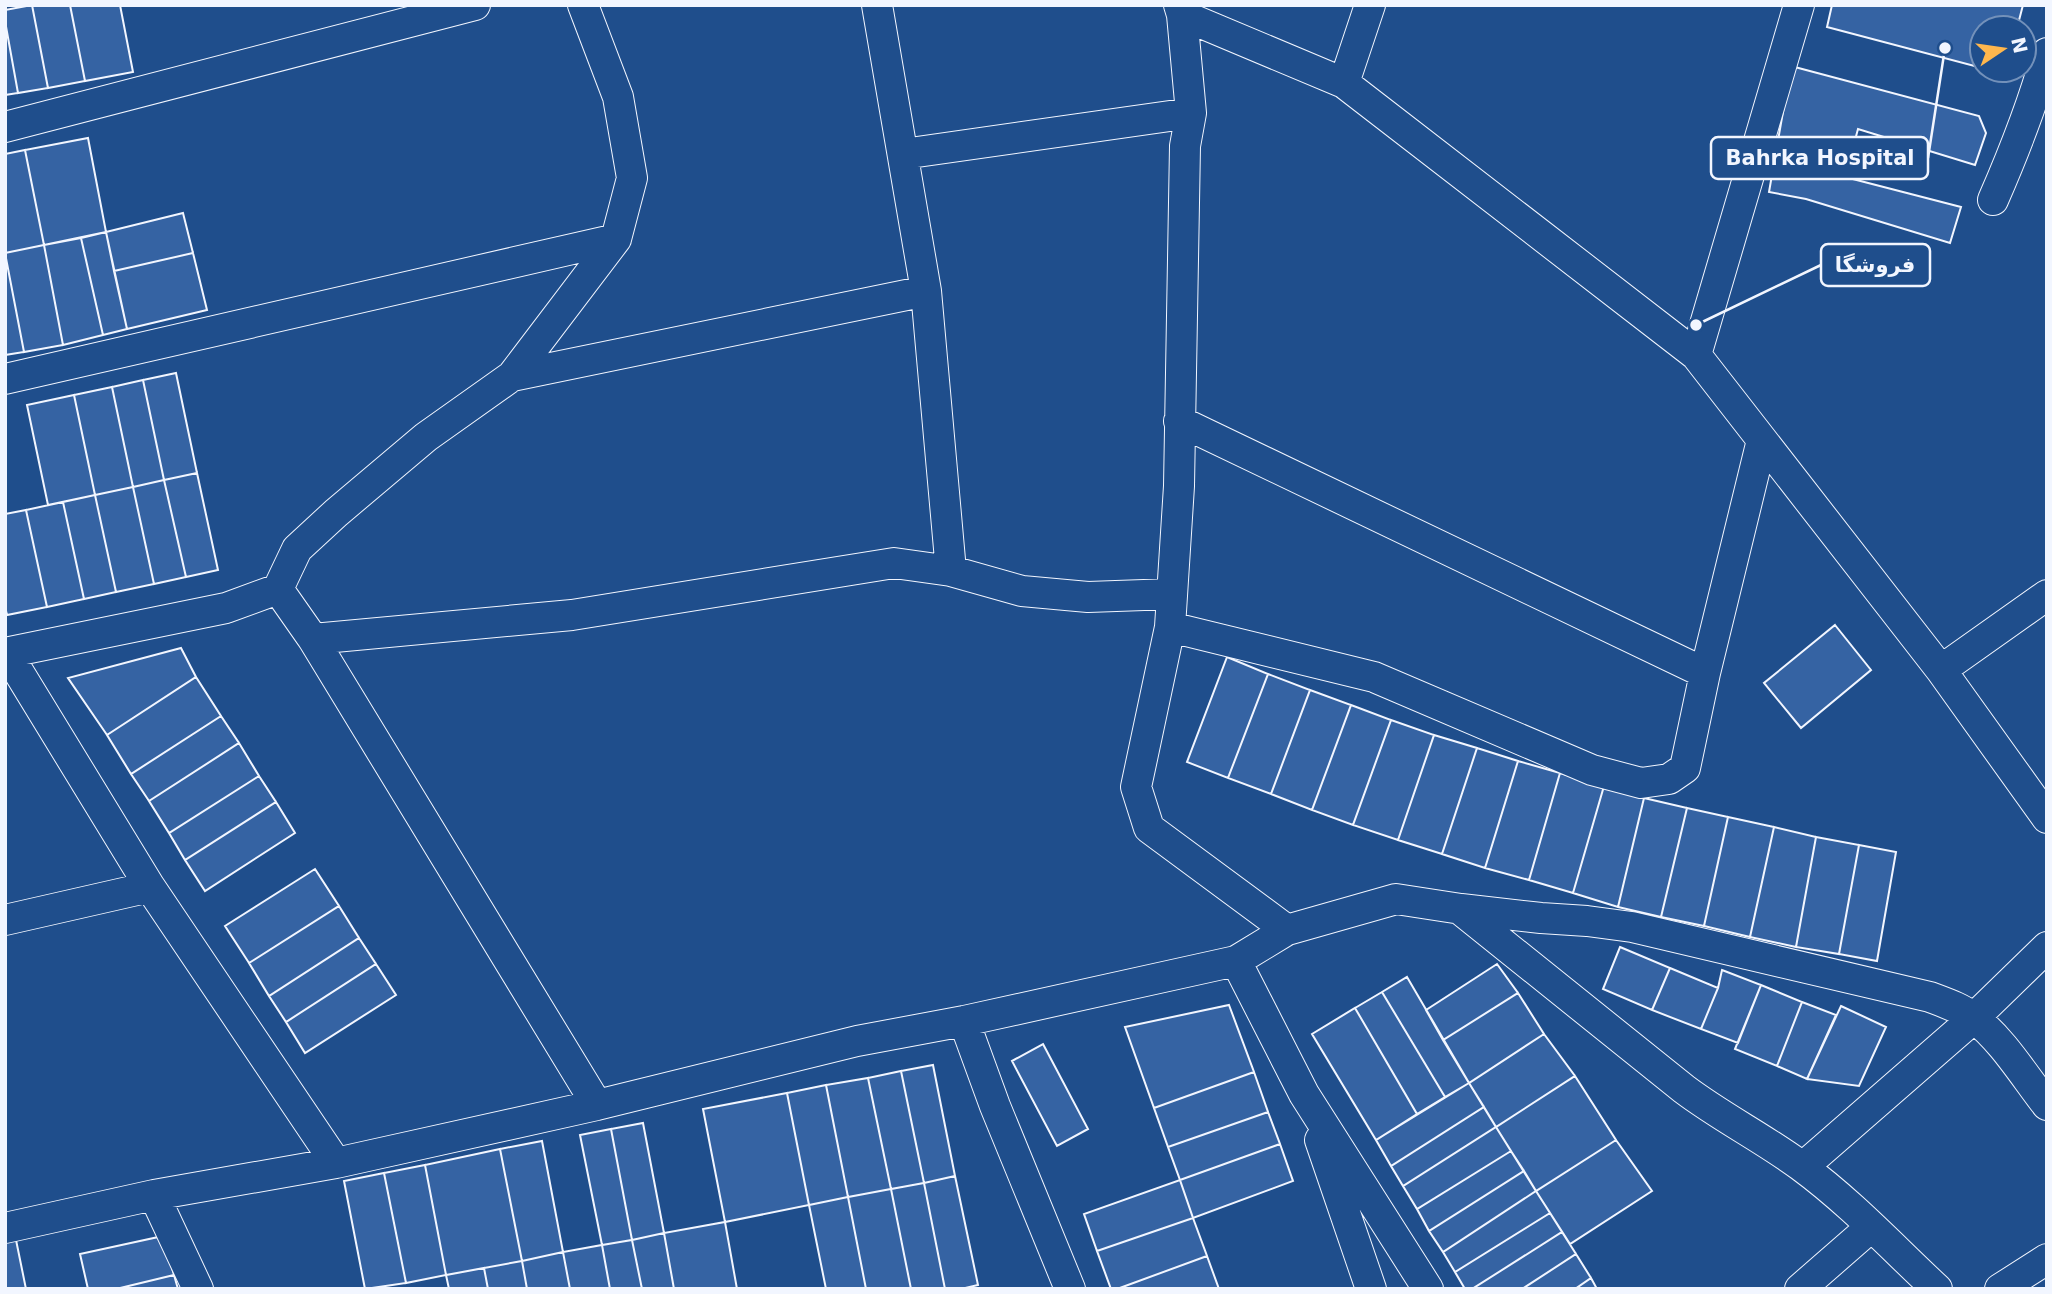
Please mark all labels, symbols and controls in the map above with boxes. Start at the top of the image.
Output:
north arrow [1968,14,2038,84]
text: N [2007,35,2032,55]
callout: Bahrka Hospital [1711,137,1928,179]
text: Bahrka Hospital [1725,146,1915,170]
callout: فروشگا [1821,244,1930,286]
text: فروشگا [1835,252,1915,277]

